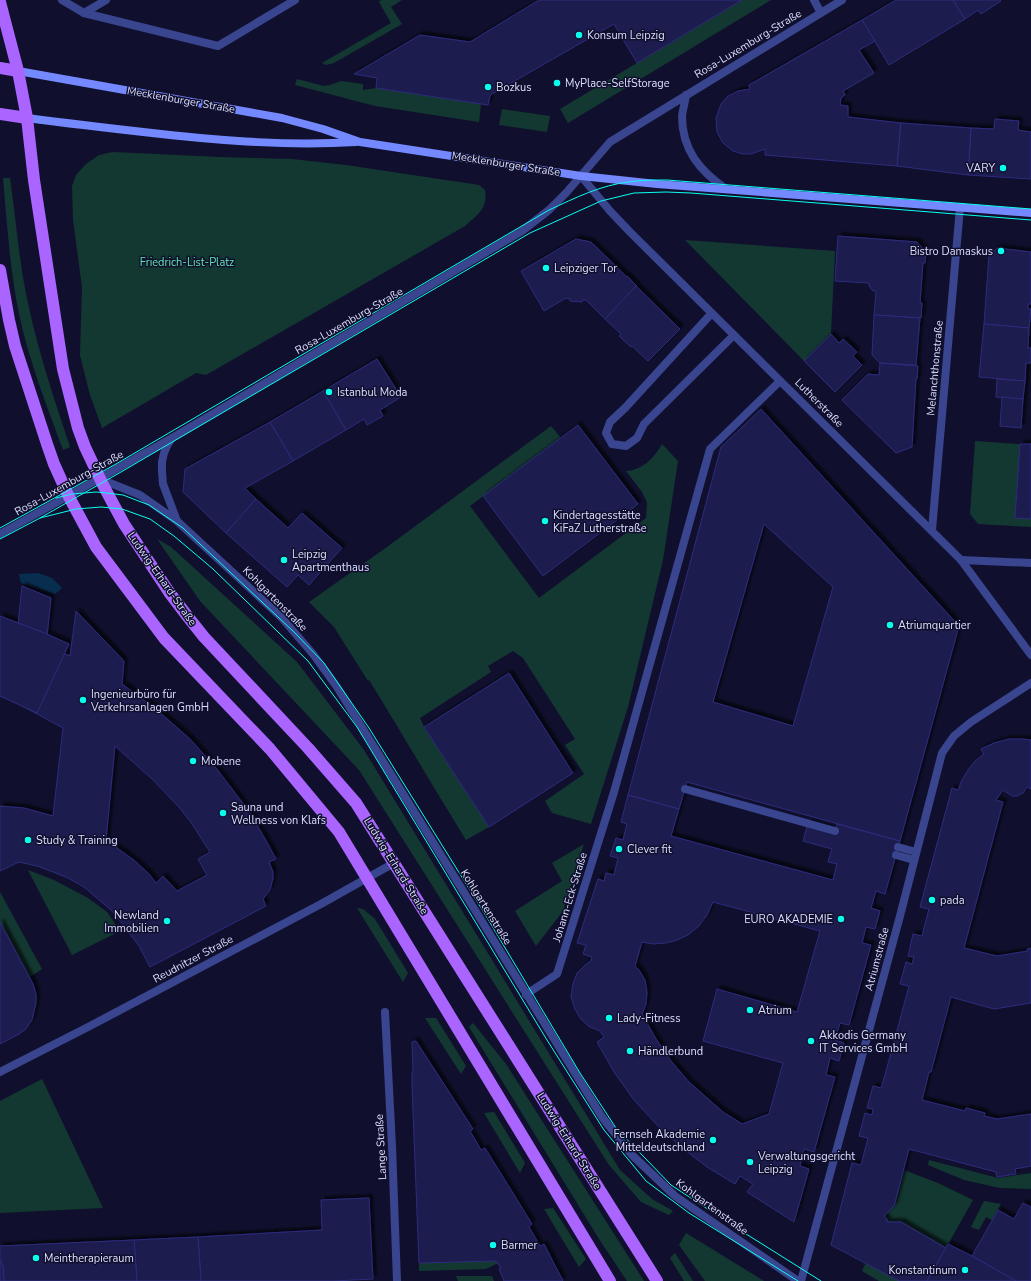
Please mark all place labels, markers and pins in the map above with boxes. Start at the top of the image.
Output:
place label: Konsum Leipzig [587,28,665,43]
marker: Konsum Leipzig [574,30,584,40]
place label: MyPlace-SelfStorage [565,76,670,91]
marker: MyPlace-SelfStorage [552,78,562,88]
place label: Bozkus [496,80,532,95]
marker: Bozkus [483,82,493,92]
place label: VARY [965,161,995,176]
marker: VARY [998,163,1008,173]
place label: Bistro Damaskus [910,244,993,259]
marker: Bistro Damaskus [996,246,1006,256]
place label: Leipziger Tor [554,261,617,276]
marker: Leipziger Tor [541,263,551,273]
place label: Istanbul Moda [337,385,408,400]
marker: Istanbul Moda [324,387,334,397]
place label: Kindertagesstätte KiFaZ Lutherstraße [553,508,647,536]
marker: Kindertagesstätte KiFaZ Lutherstraße [540,516,550,526]
place label: Leipzig Apartmenthaus [292,547,369,575]
marker: Leipzig Apartmenthaus [279,555,289,565]
place label: Atriumquartier [898,618,971,633]
marker: Atriumquartier [885,620,895,630]
place label: Ingenieurbüro für Verkehrsanlagen GmbH [90,687,209,715]
marker: Ingenieurbüro für Verkehrsanlagen GmbH [78,695,88,705]
place label: Mobene [201,754,241,769]
marker: Mobene [188,756,198,766]
place label: Sauna und Wellness von Klafs [231,800,326,828]
marker: Sauna und Wellness von Klafs [218,808,228,818]
place label: Study & Training [36,833,118,848]
marker: Study & Training [23,835,33,845]
place label: Clever fit [627,842,672,857]
marker: Clever fit [614,844,624,854]
place label: pada [940,893,965,908]
marker: pada [927,895,937,905]
place label: Newland Immobilien [104,908,159,936]
place label: EURO AKADEMIE [744,912,833,927]
marker: EURO AKADEMIE [836,914,846,924]
marker: Newland Immobilien [162,916,172,926]
place label: Atrium [758,1003,792,1018]
marker: Atrium [745,1005,755,1015]
place label: Lady-Fitness [617,1011,680,1026]
marker: Lady-Fitness [604,1013,614,1023]
place label: Akkodis Germany IT Services GmbH [819,1028,908,1056]
marker: Akkodis Germany IT Services GmbH [806,1036,816,1046]
place label: Händlerbund [638,1044,703,1059]
marker: Händlerbund [625,1046,635,1056]
place label: Fernseh Akademie Mitteldeutschland [614,1127,705,1155]
marker: Fernseh Akademie Mitteldeutschland [708,1135,718,1145]
place label: Verwaltungsgericht Leipzig [757,1149,855,1177]
marker: Verwaltungsgericht Leipzig [745,1157,755,1167]
place label: Barmer [501,1238,537,1253]
marker: Barmer [488,1240,498,1250]
place label: Meintherapieraum [44,1251,134,1266]
marker: Meintherapieraum [31,1253,41,1263]
place label: Konstantinum [888,1263,957,1278]
marker: Konstantinum [960,1265,970,1275]

